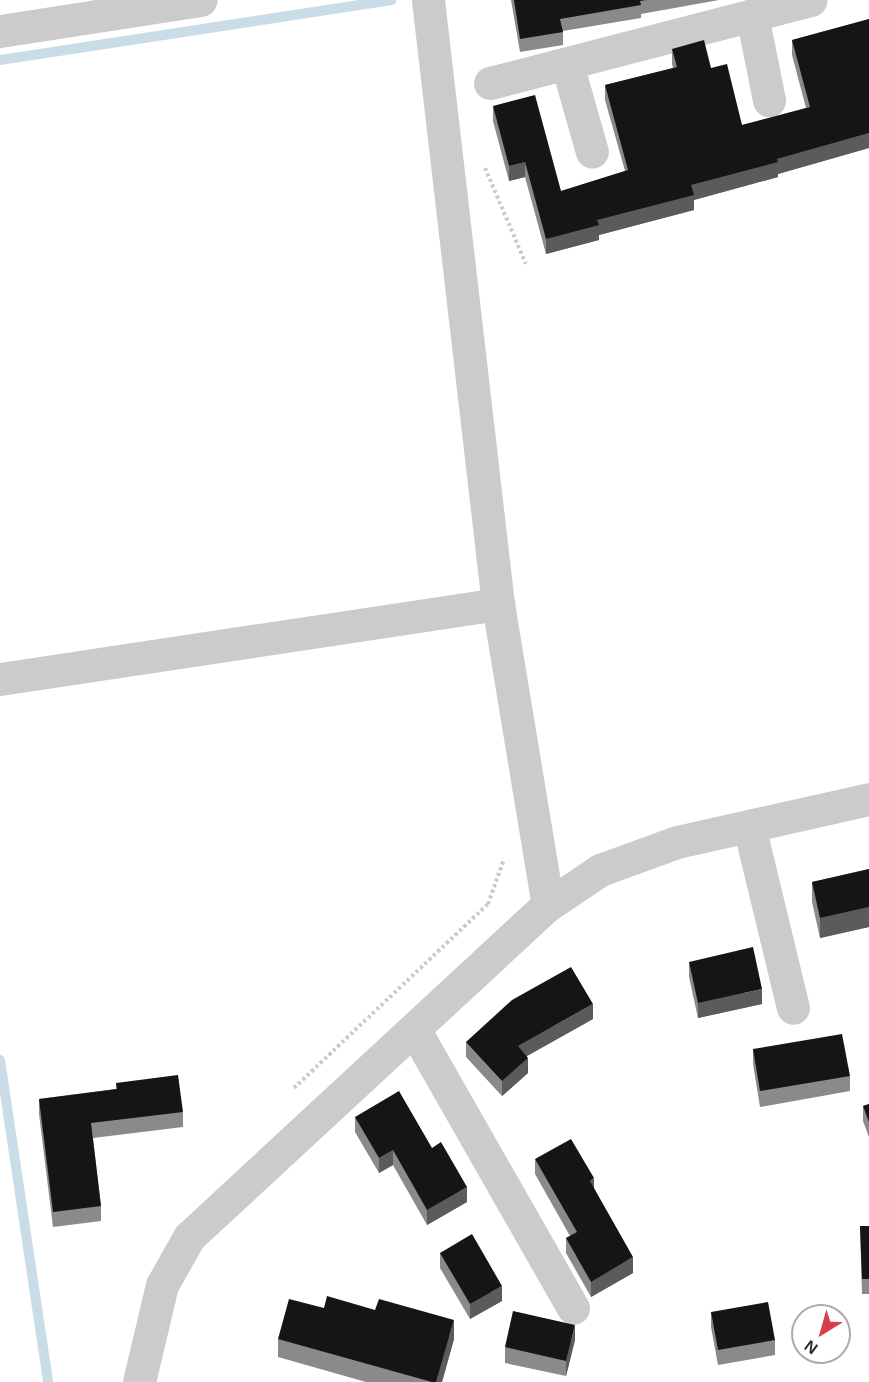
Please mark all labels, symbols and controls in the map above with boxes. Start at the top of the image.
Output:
north arrow [791,1304,851,1364]
text: N [801,1337,821,1357]

